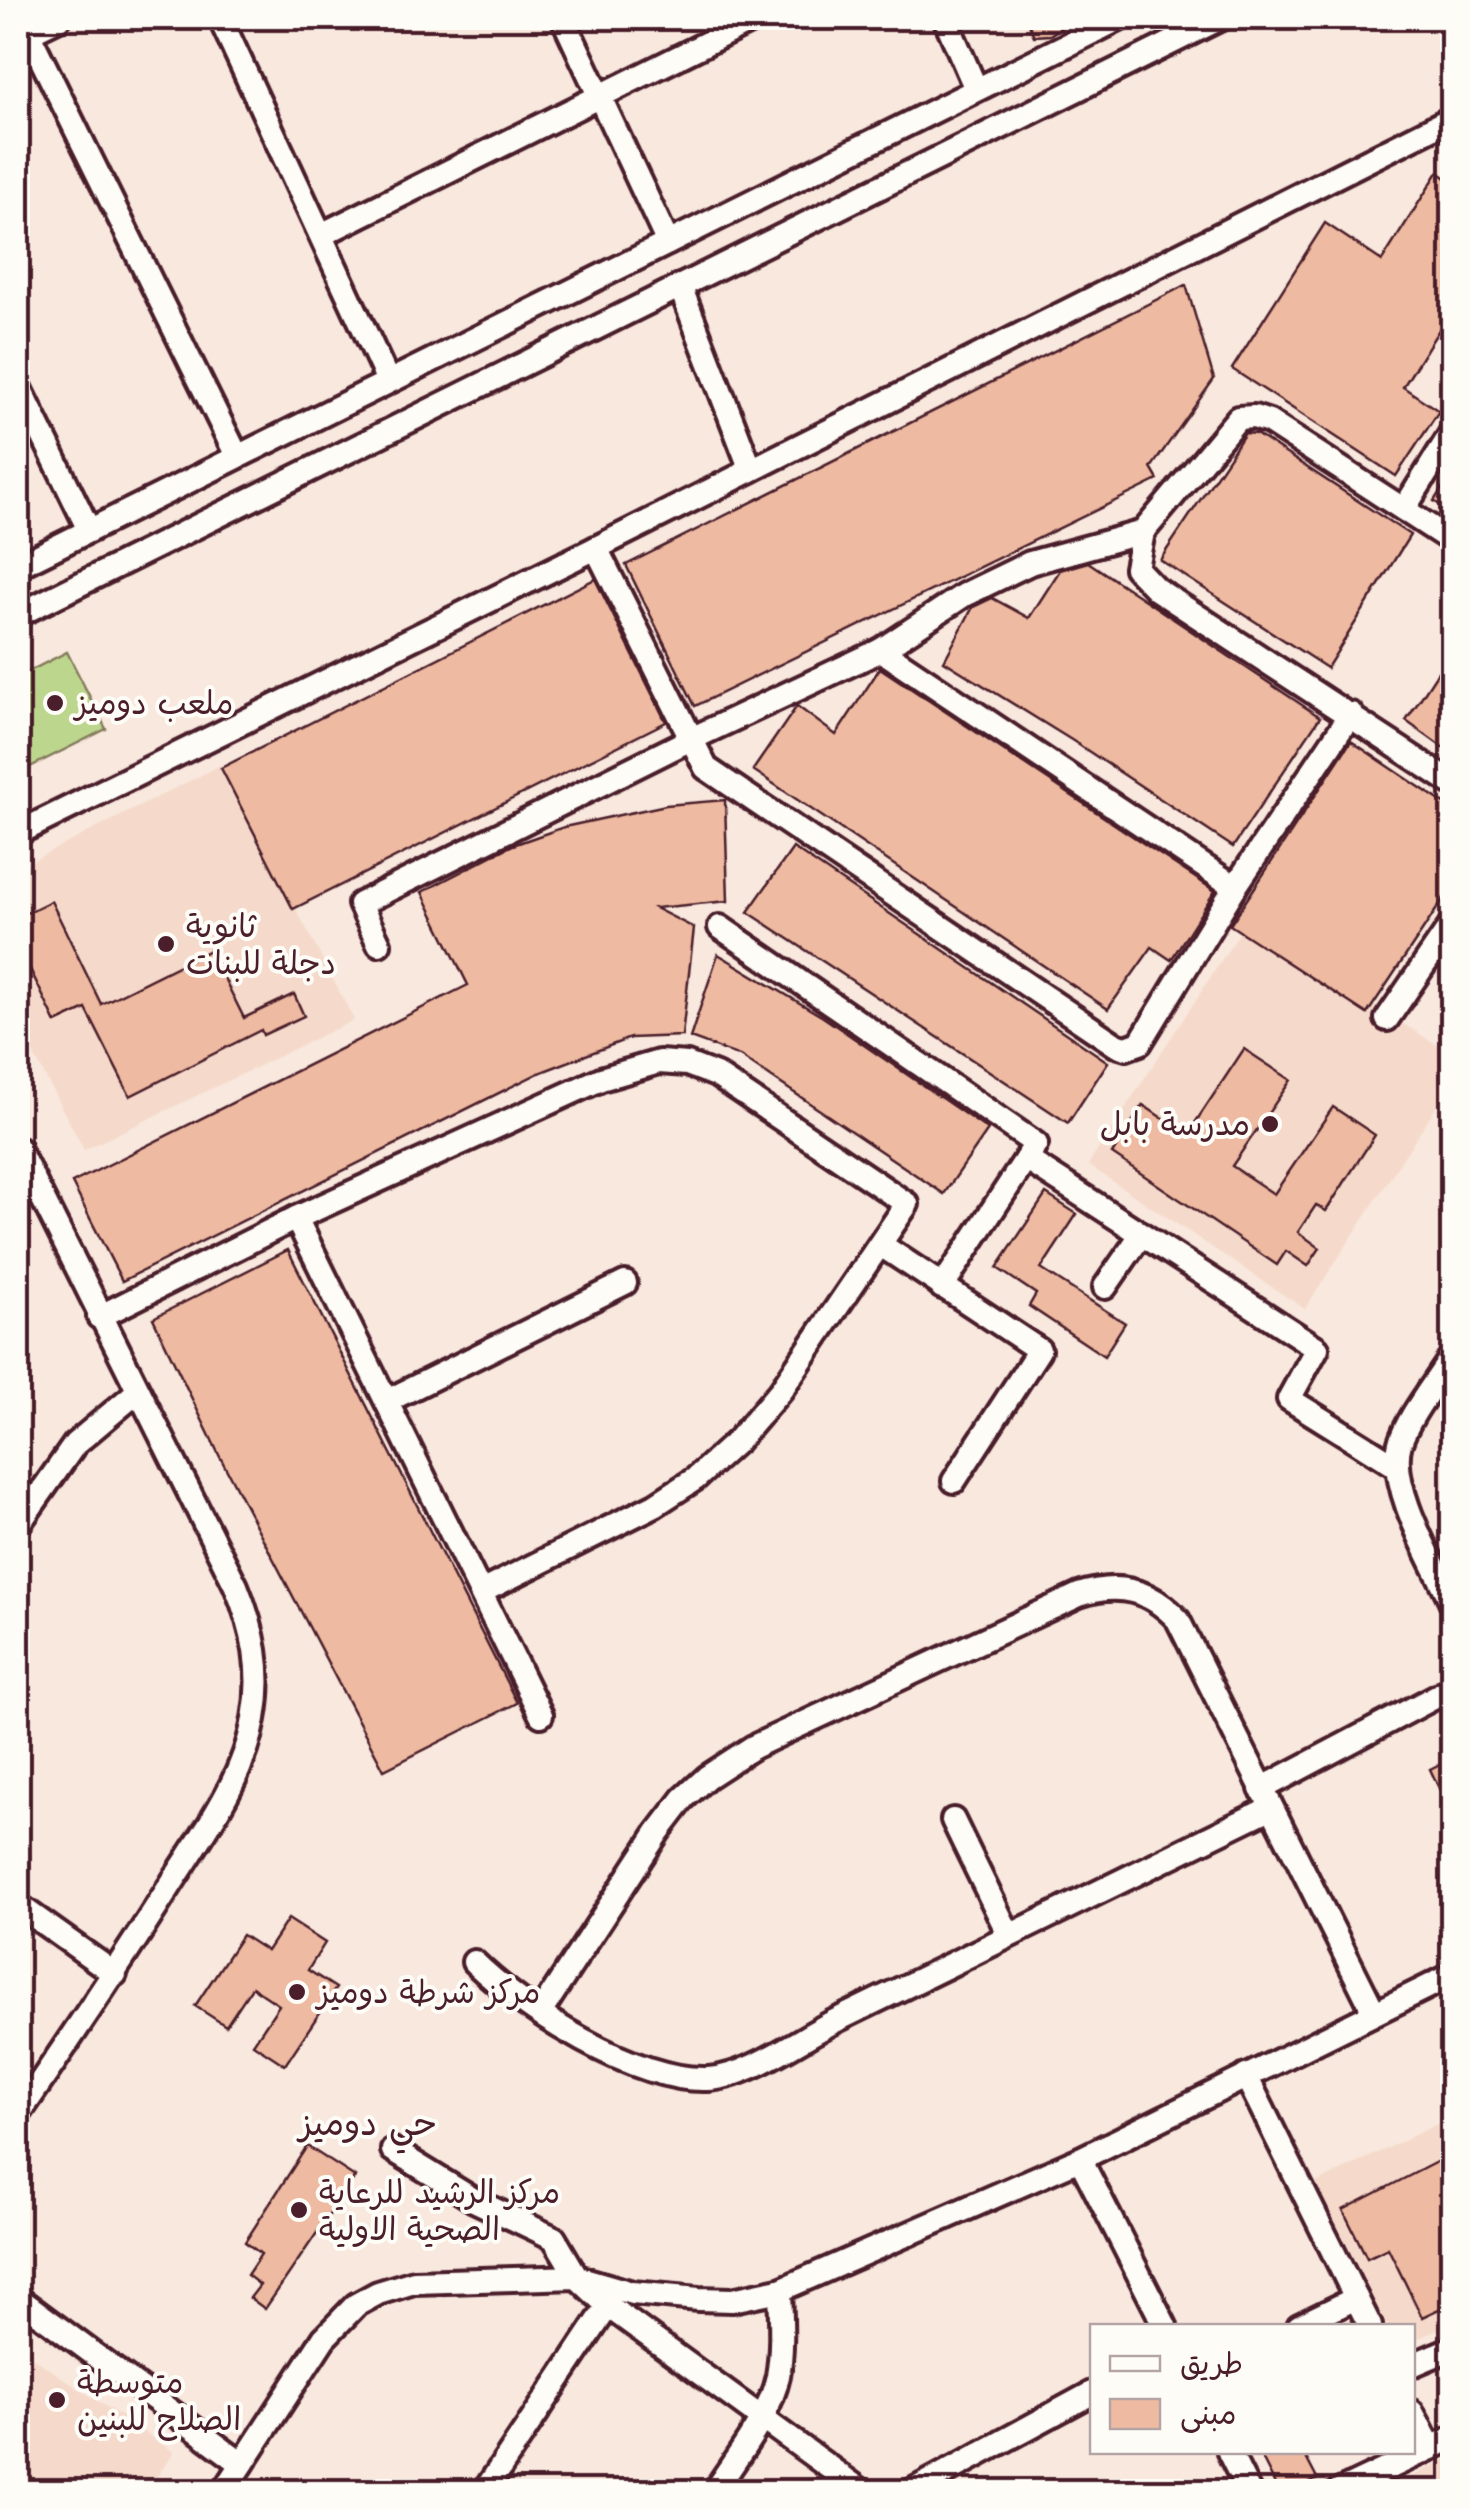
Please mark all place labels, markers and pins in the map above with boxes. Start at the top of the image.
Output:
place label: ملعب دوميز [72,685,234,722]
marker: ملعب دوميز [44,692,66,714]
place label: ثانوية دجلة للبنات [186,908,336,982]
marker: ثانوية دجلة للبنات [155,933,177,955]
place label: مدرسة بابل [1100,1106,1250,1143]
marker: مدرسة بابل [1259,1113,1281,1135]
place label: مركز شرطة دوميز [314,1974,540,2011]
marker: مركز شرطة دوميز [286,1981,308,2003]
place label: مركز الرشيد للرعاية الصحية الاولية [319,2174,560,2248]
marker: مركز الرشيد للرعاية الصحية الاولية [288,2199,310,2221]
place label: متوسطة الصلاح للبنين [77,2364,241,2441]
marker: متوسطة الصلاح للبنين [46,2389,68,2411]

